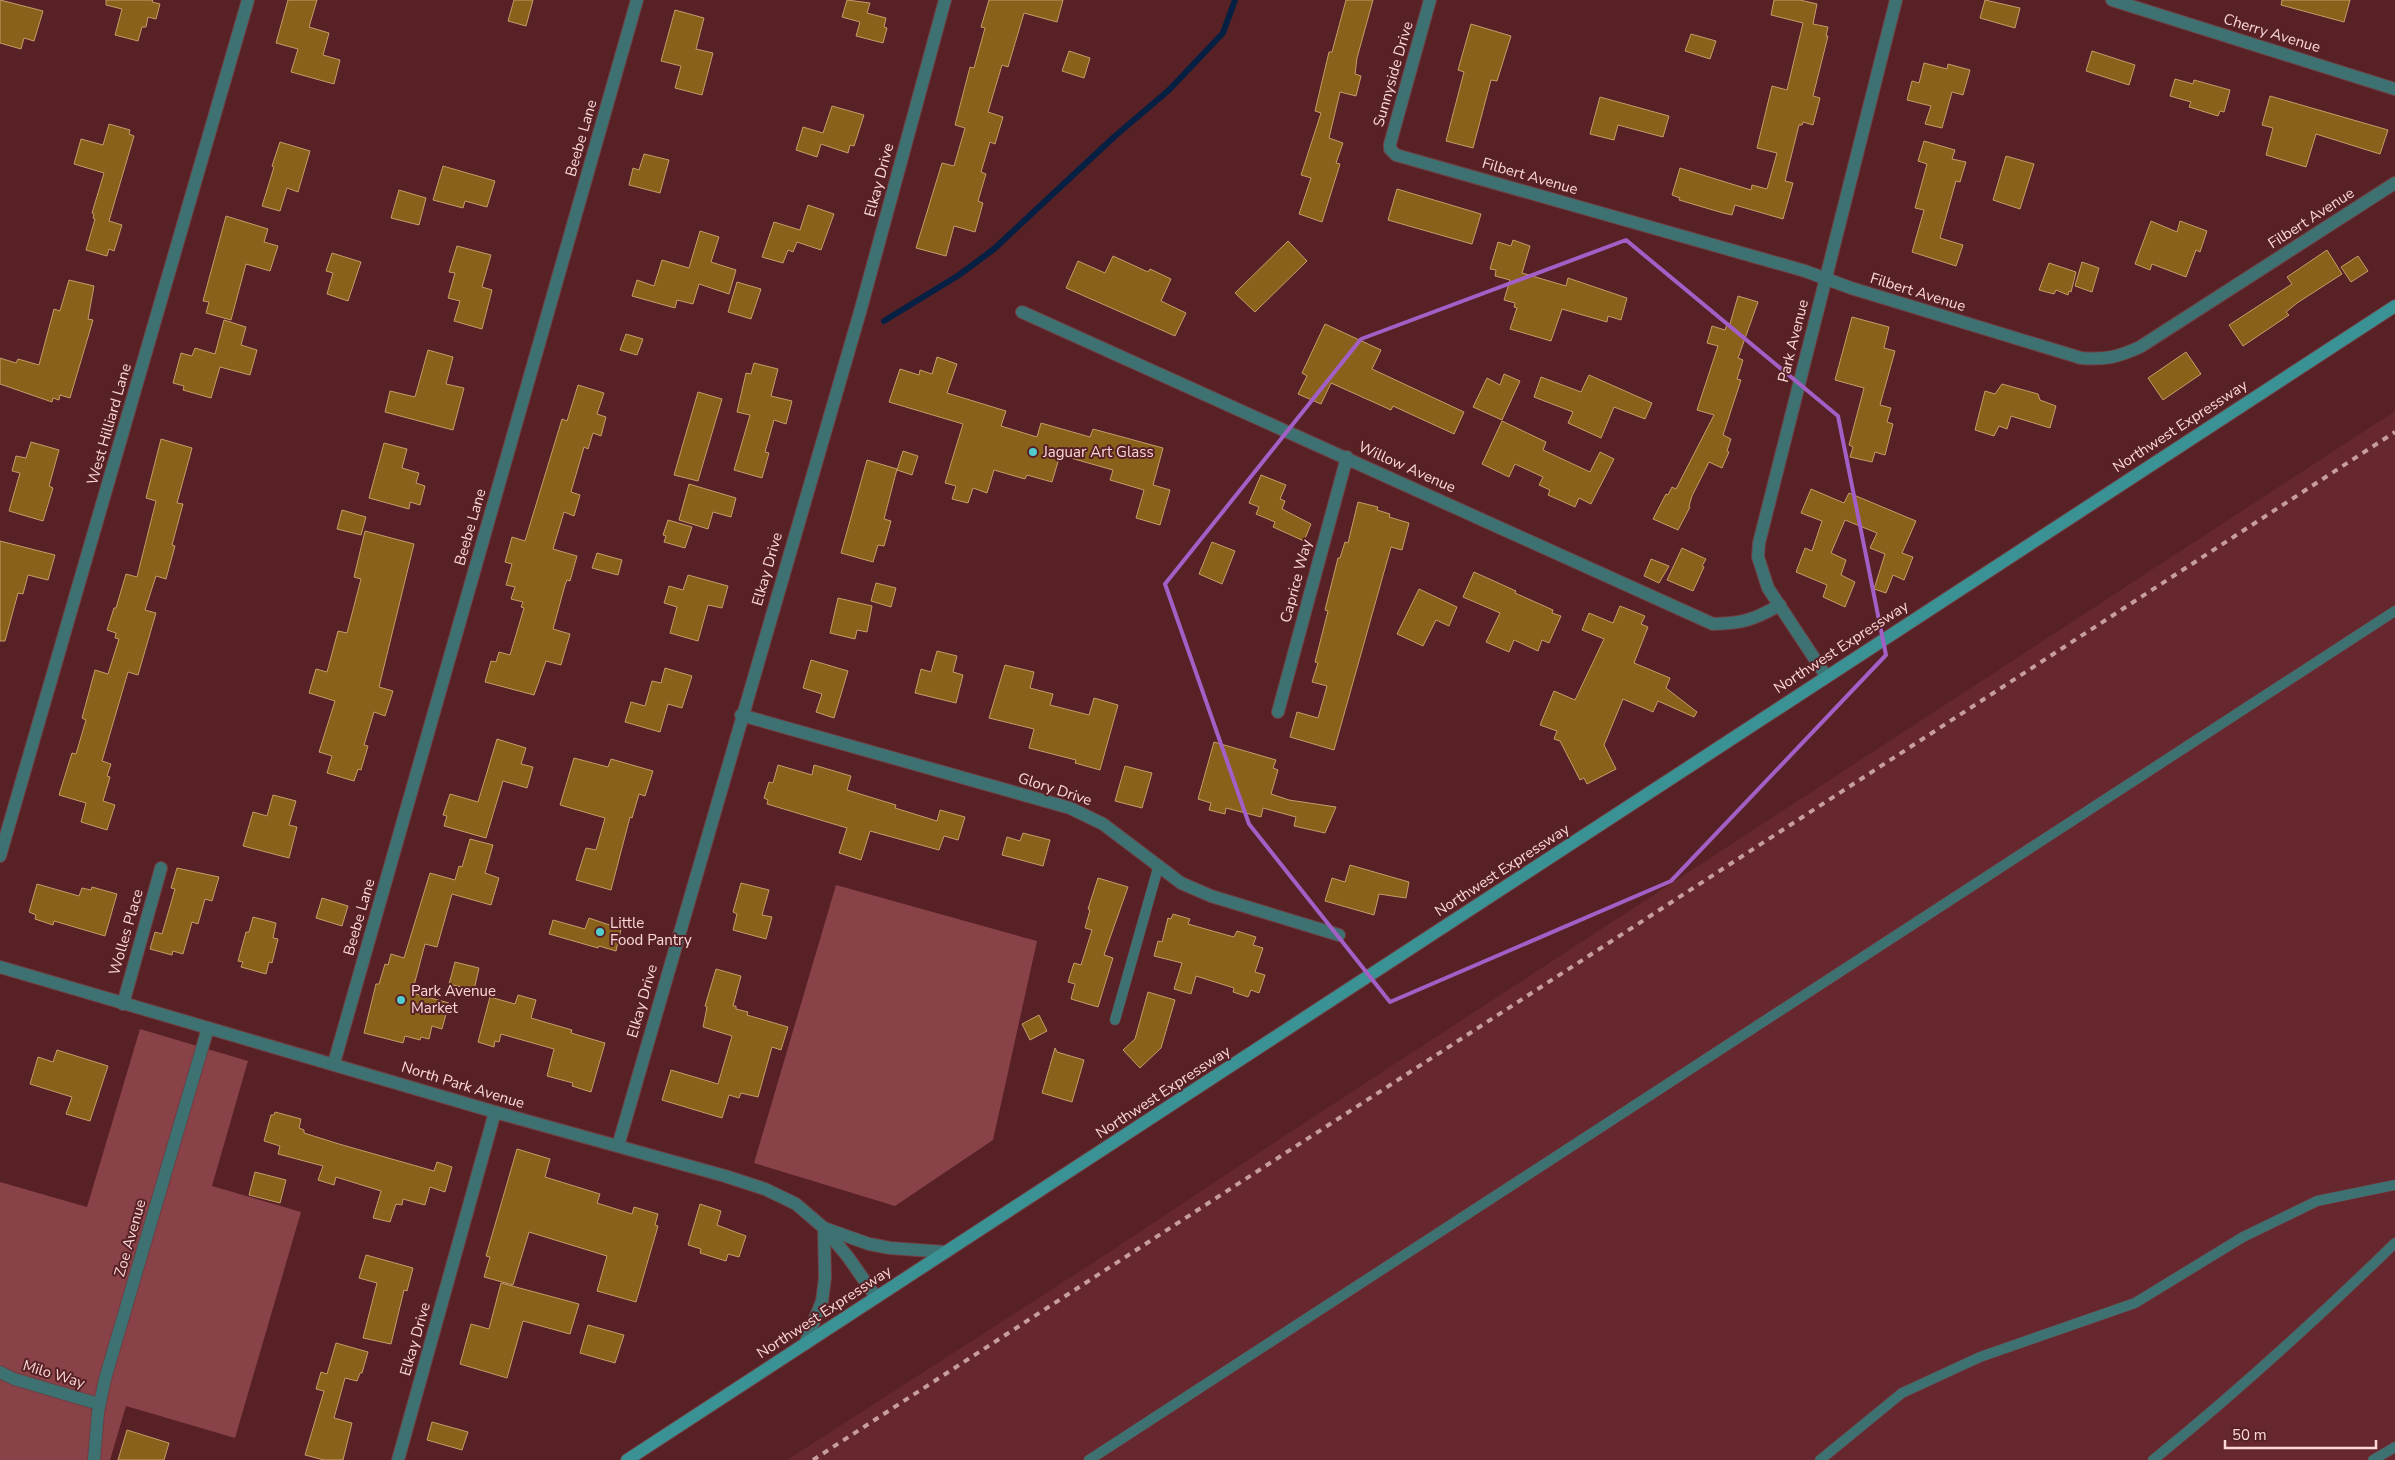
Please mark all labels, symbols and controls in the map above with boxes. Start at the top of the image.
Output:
street label: Cherry Avenue [2221,9,2323,57]
street label: Sunnyside Drive [1368,19,1418,129]
street label: Beebe Lane [560,97,602,179]
street label: Elkay Drive [860,141,898,219]
street label: Filbert Avenue [1480,153,1580,199]
street label: Filbert Avenue [2264,183,2358,253]
street label: Filbert Avenue [1868,268,1968,316]
street label: Park Avenue [1773,297,1813,385]
street label: West Hilliard Lane [82,361,136,487]
street label: Northwest Expressway [2109,375,2251,477]
street label: Willow Avenue [1355,437,1459,497]
place label: Jaguar Art Glass [1042,442,1154,462]
marker: Jaguar Art Glass [1027,446,1039,458]
street label: Beebe Lane [449,486,491,568]
street label: Elkay Drive [747,530,787,608]
street label: Caprice Way [1275,537,1317,625]
street label: Northwest Expressway [1770,596,1912,698]
street label: Glory Drive [1016,768,1095,810]
street label: Northwest Expressway [1431,819,1573,921]
street label: Beebe Lane [338,876,380,958]
street label: Wolles Place [104,887,148,977]
place label: Little Food Pantry [610,913,692,950]
marker: Little Food Pantry [594,926,606,938]
street label: Elkay Drive [622,962,662,1040]
place label: Park Avenue Market [411,981,496,1018]
marker: Park Avenue Market [395,994,407,1006]
street label: Northwest Expressway [1092,1041,1234,1143]
street label: North Park Avenue [399,1057,527,1113]
street label: Zoe Avenue [109,1197,151,1279]
street label: Northwest Expressway [753,1261,895,1363]
street label: Elkay Drive [395,1300,435,1378]
street label: Milo Way [20,1355,88,1393]
scale bar [2225,1418,2376,1450]
text: 50 m [2232,1425,2267,1445]

